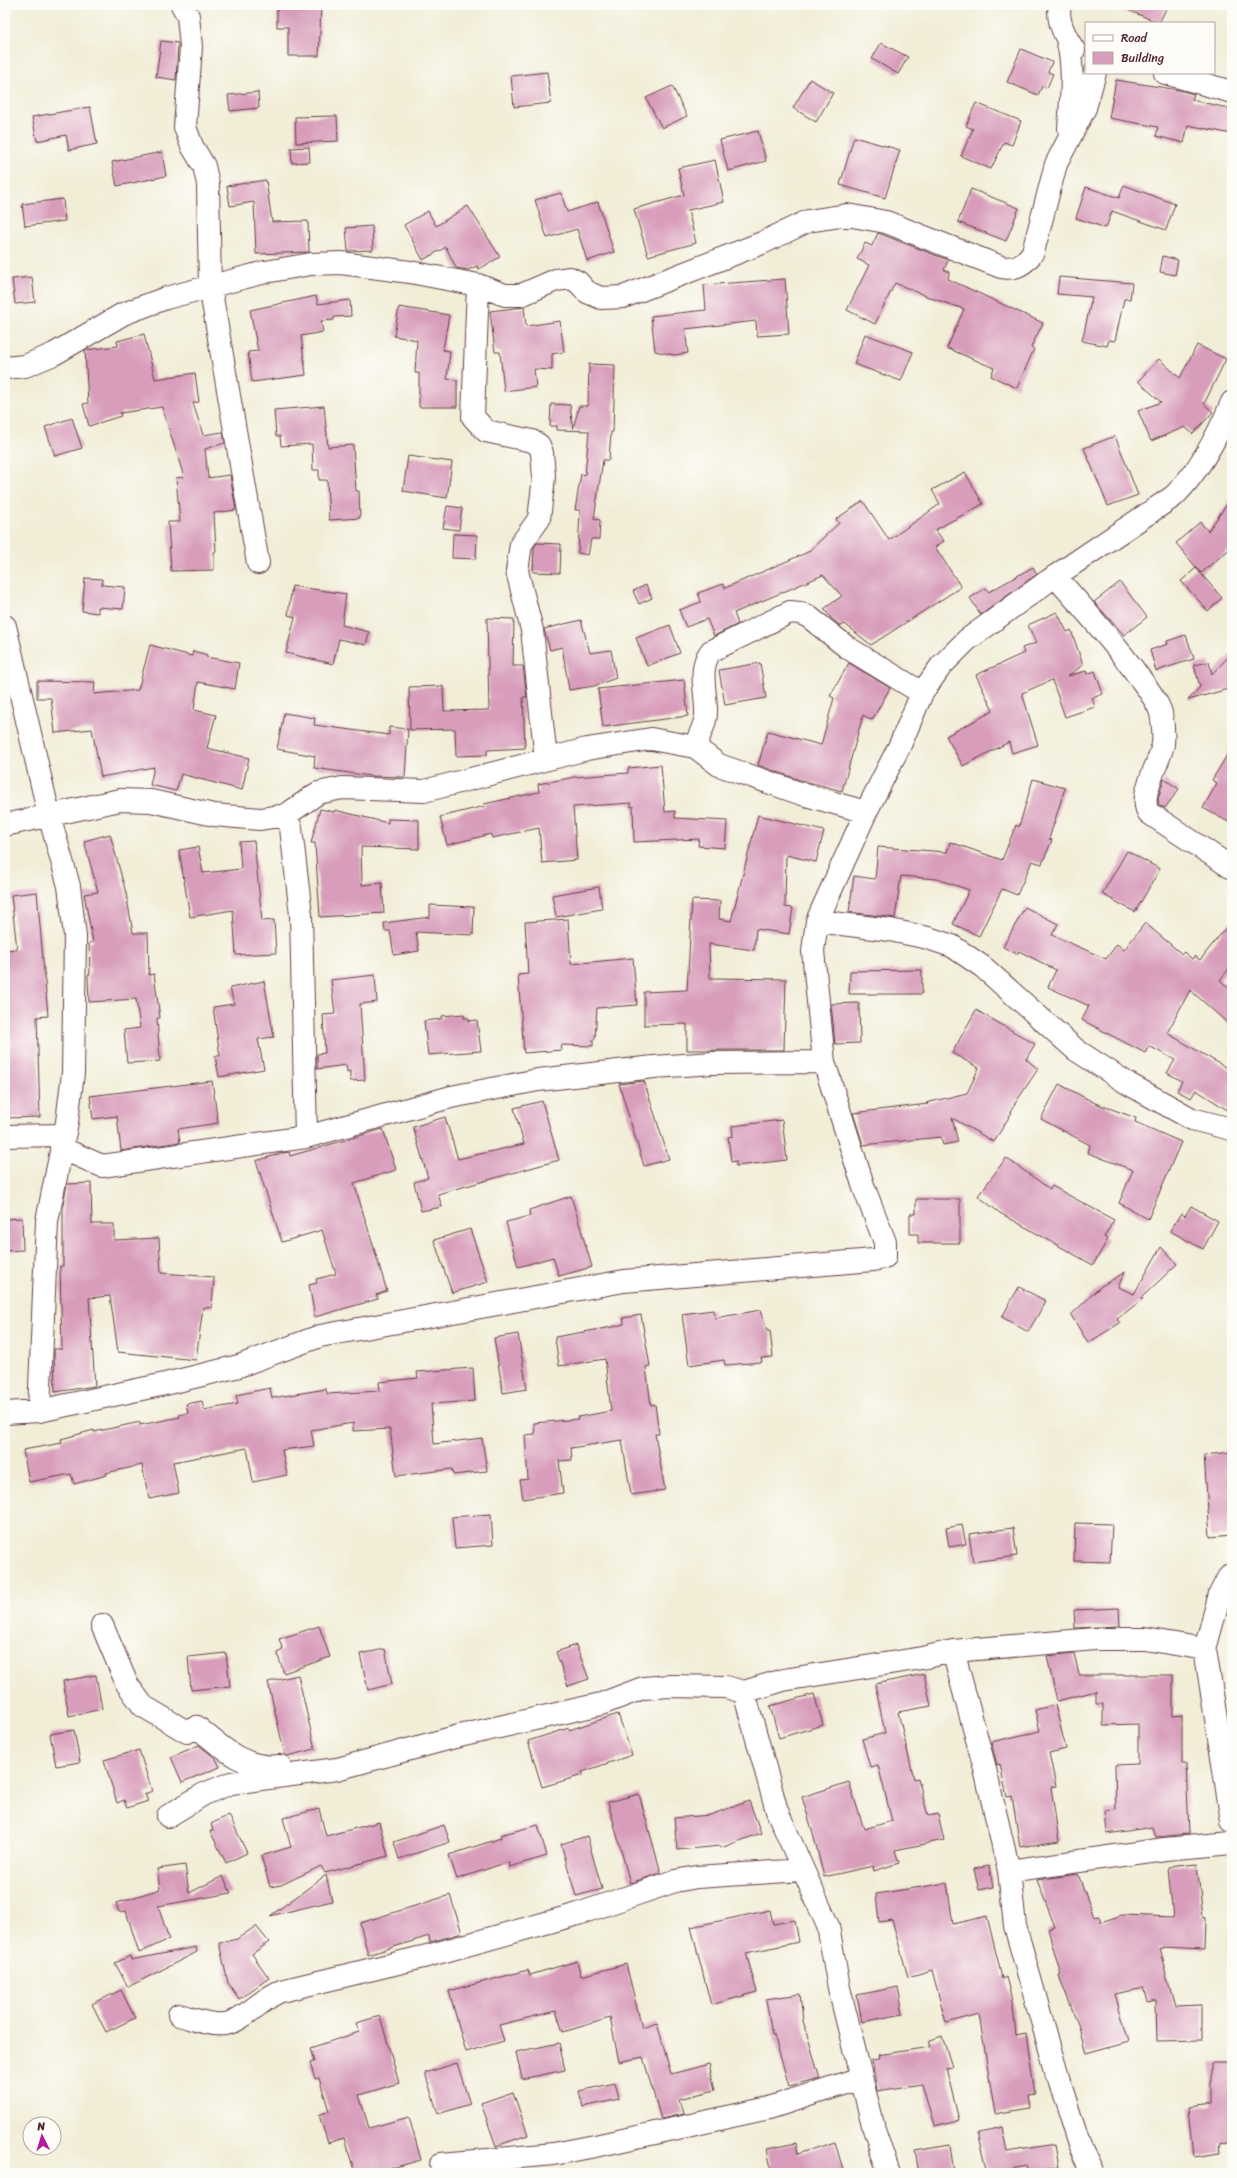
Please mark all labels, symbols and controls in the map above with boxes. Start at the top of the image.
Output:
legend [1085,22,1215,74]
text: Road [1121,27,1148,49]
text: Building [1121,47,1164,69]
north arrow [22,2116,62,2156]
text: N [36,2117,46,2136]

